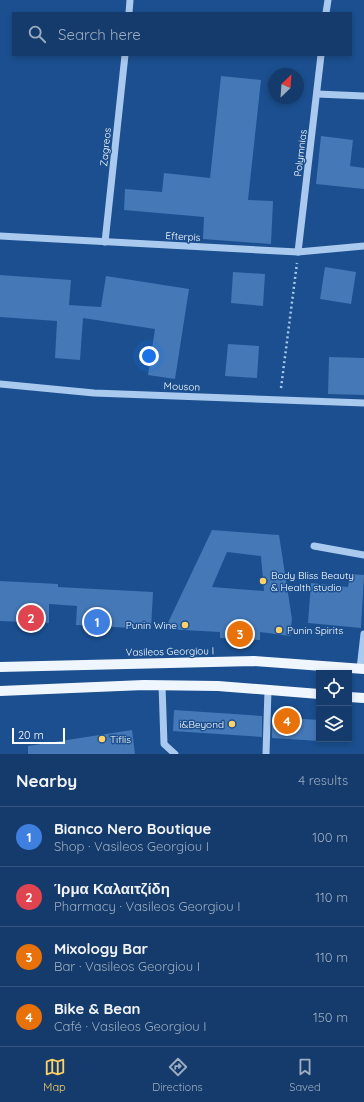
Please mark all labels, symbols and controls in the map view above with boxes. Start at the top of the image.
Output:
search box [12,12,352,56]
icon: search [26,23,48,45]
text: Search here [58,25,141,44]
north arrow [268,68,304,104]
street label: Zagreos [97,127,114,167]
street label: Polymnias [291,128,310,177]
street label: Efterpis [165,229,201,244]
your location [139,346,159,366]
street label: Mouson [164,379,200,394]
place label: Body Bliss Beauty & Health studio [271,569,354,594]
marker: Body Bliss Beauty & Health studio [258,576,268,586]
pin: 2 [18,603,44,633]
pin: 1 [84,607,110,637]
place label: Punin Wine [126,619,177,632]
pin: 3 [227,619,253,649]
marker: Punin Wine [180,620,190,630]
place label: Punin Spirits [287,624,343,637]
marker: Punin Spirits [274,625,284,635]
street label: Vasileos Georgiou I [126,644,214,659]
map controls [316,670,352,742]
button: locate [316,670,352,706]
pin: 4 [274,706,300,736]
button: layers [316,706,352,742]
place label: i&Beyond [179,718,224,731]
marker: i&Beyond [227,719,237,729]
scale bar [12,726,65,745]
text: 20 m [18,728,44,742]
place label: Tiflis [110,733,131,746]
marker: Tiflis [97,734,107,744]
text: Nearby [16,770,77,791]
text: 4 results [298,772,348,788]
text: Bianco Nero Boutique [54,819,211,838]
text: 1 [26,829,32,845]
text: 100 m [312,829,348,845]
text: Shop · Vasileos Georgiou I [54,838,209,854]
text: Ίρμα Καλαιτζίδη [54,879,170,898]
text: 2 [25,889,33,905]
text: 110 m [315,889,348,905]
text: Pharmacy · Vasileos Georgiou I [54,898,240,914]
text: Mixology Bar [54,939,148,958]
text: 3 [26,949,32,965]
text: 110 m [315,949,348,965]
text: Bar · Vasileos Georgiou I [54,958,200,974]
text: Bike & Bean [54,999,141,1018]
text: 4 [25,1009,33,1025]
text: 150 m [313,1009,348,1025]
text: Café · Vasileos Georgiou I [54,1018,206,1034]
tab: Map [43,1056,66,1094]
tab: Directions [152,1056,203,1094]
tab: Saved [289,1056,321,1094]

